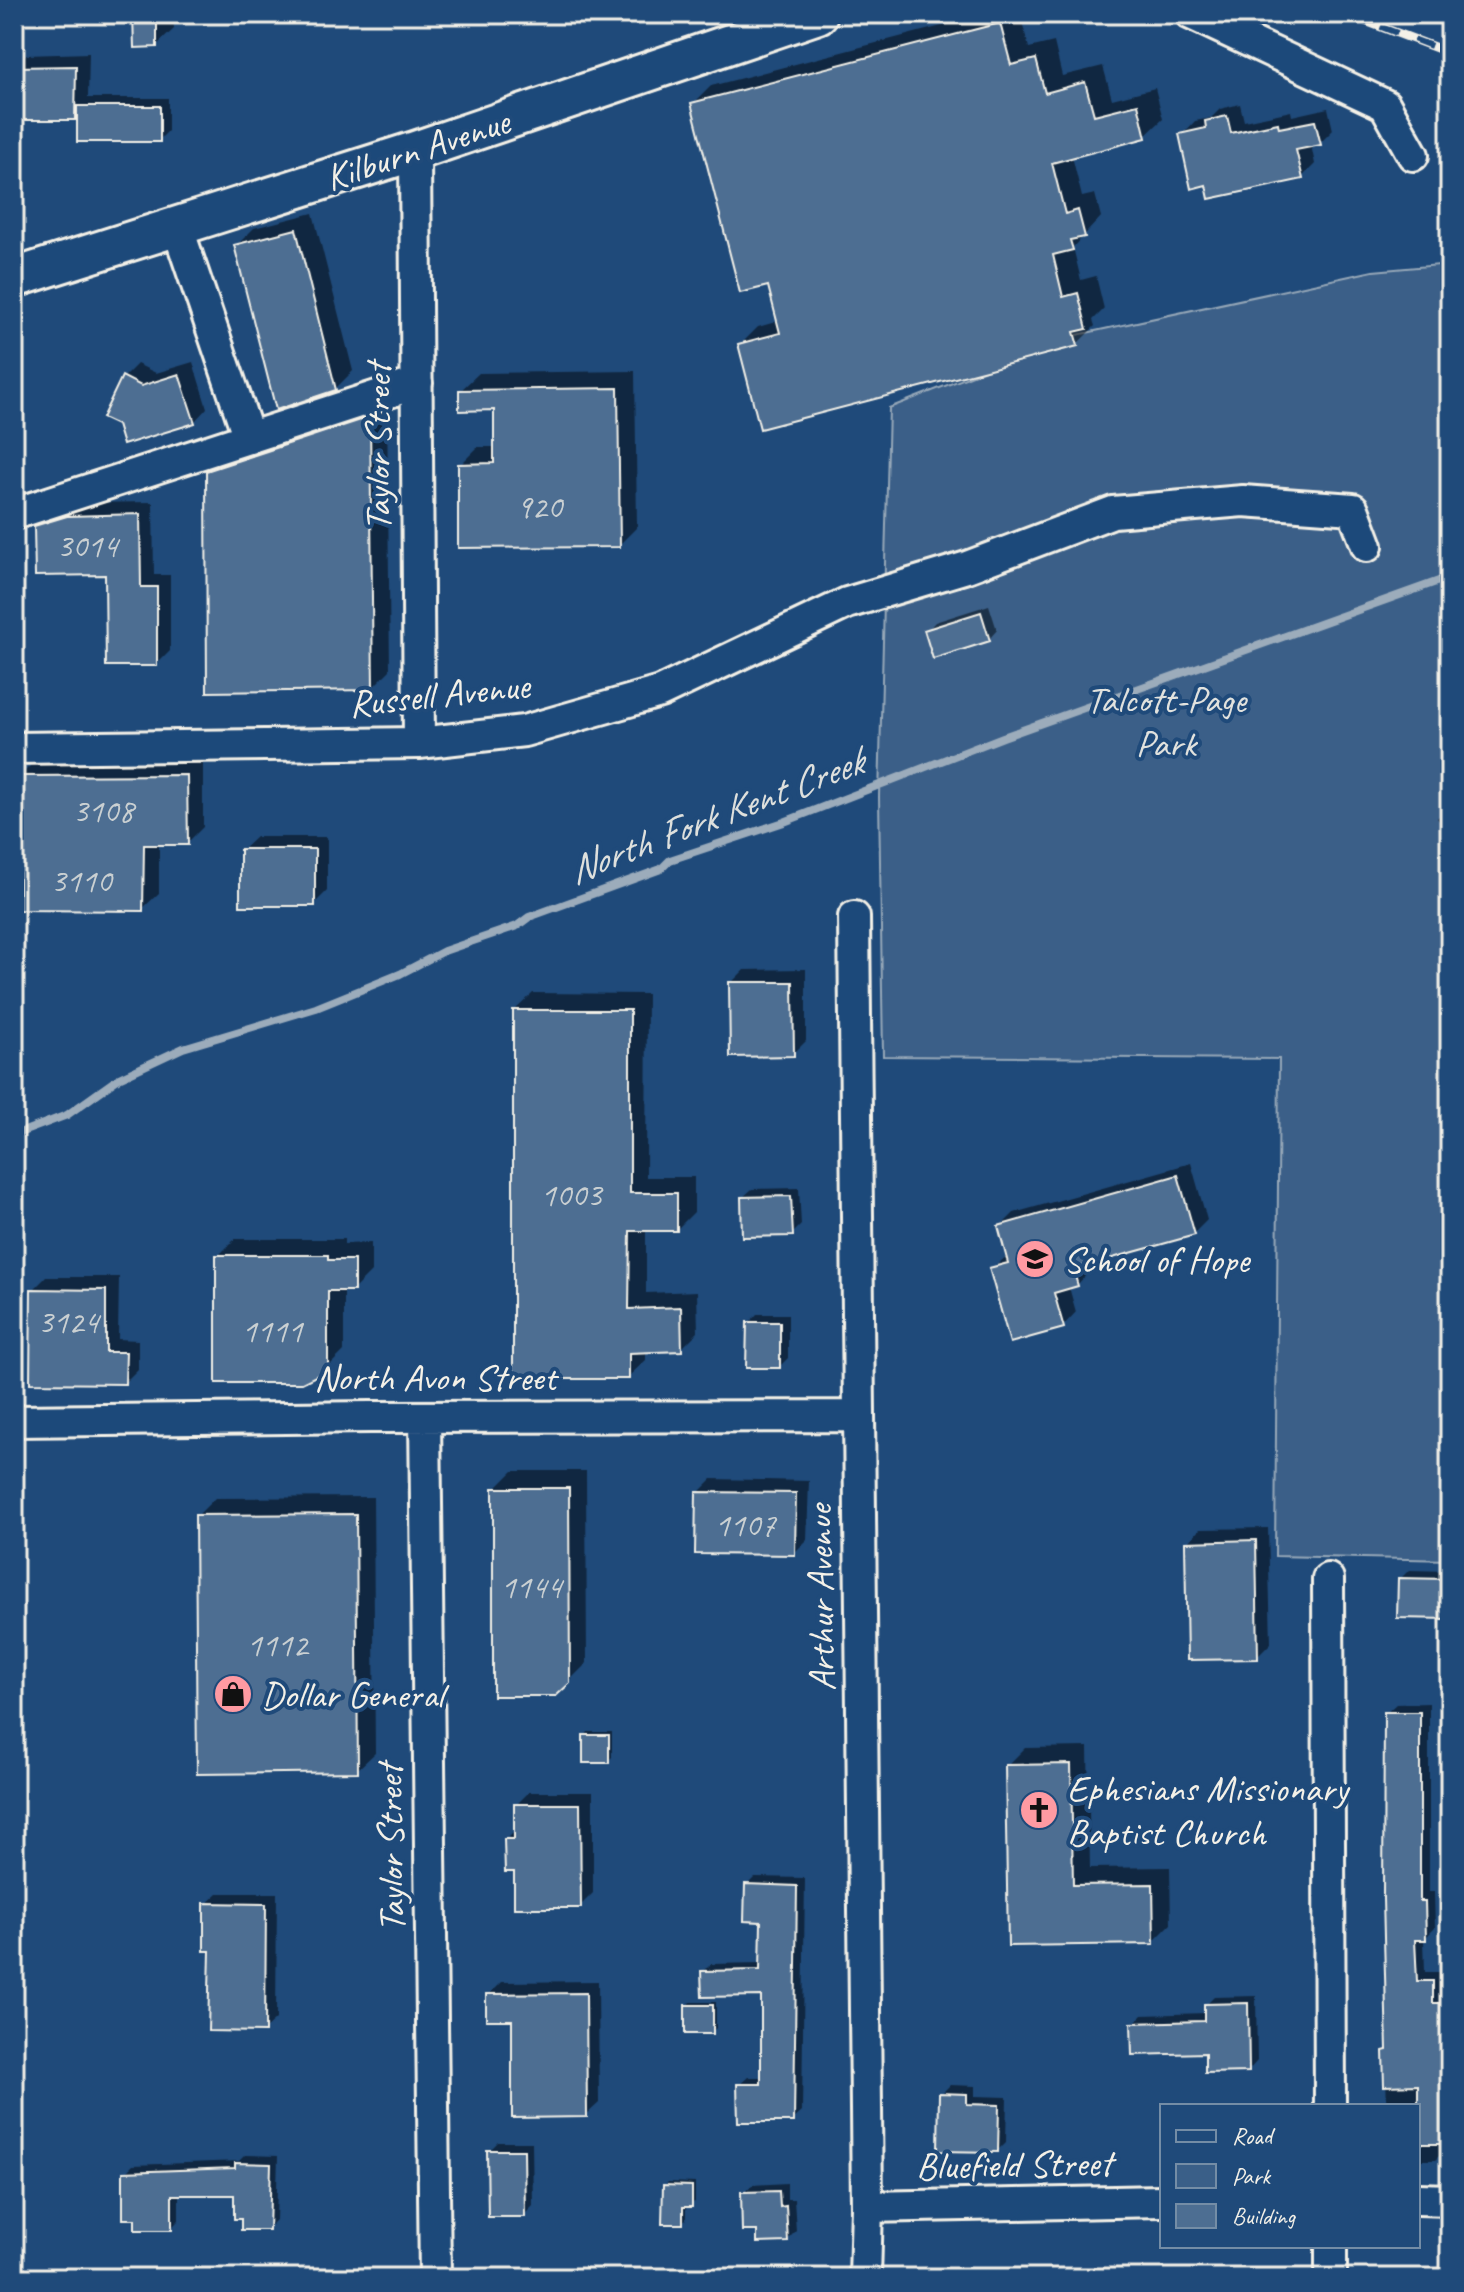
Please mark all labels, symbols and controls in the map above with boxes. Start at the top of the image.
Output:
street label: Kilburn Avenue [319,97,518,201]
street label: Taylor Street [354,357,401,531]
house number: 920 [516,485,565,528]
house number: 3014 [56,524,121,567]
street label: Russell Avenue [347,661,534,727]
park label: Talcott-Page Park [1086,676,1249,767]
water label: North Fork Kent Creek [561,734,877,895]
house number: 3108 [72,789,137,832]
house number: 3110 [50,859,114,902]
house number: 1003 [540,1173,604,1216]
place label: School of Hope [1063,1236,1252,1283]
school or university icon: School of Hope [1014,1238,1056,1280]
house number: 3124 [37,1300,102,1343]
house number: 1111 [241,1309,304,1352]
street label: North Avon Street [314,1354,559,1401]
street label: Arthur Avenue [795,1502,846,1692]
house number: 1107 [714,1503,777,1546]
house number: 1144 [500,1565,565,1608]
house number: 1112 [246,1623,310,1666]
place label: Dollar General [261,1671,450,1718]
shop icon: Dollar General [212,1673,254,1715]
street label: Taylor Street [365,1758,415,1933]
place label: Ephesians Missionary Baptist Church [1067,1765,1351,1856]
church icon: Ephesians Missionary Baptist Church [1018,1789,1060,1831]
legend [1160,2104,1420,2248]
text: Road [1232,2121,1276,2151]
street label: Bluefield Street [916,2139,1118,2190]
text: Park [1232,2161,1272,2191]
text: Building [1232,2201,1297,2231]

